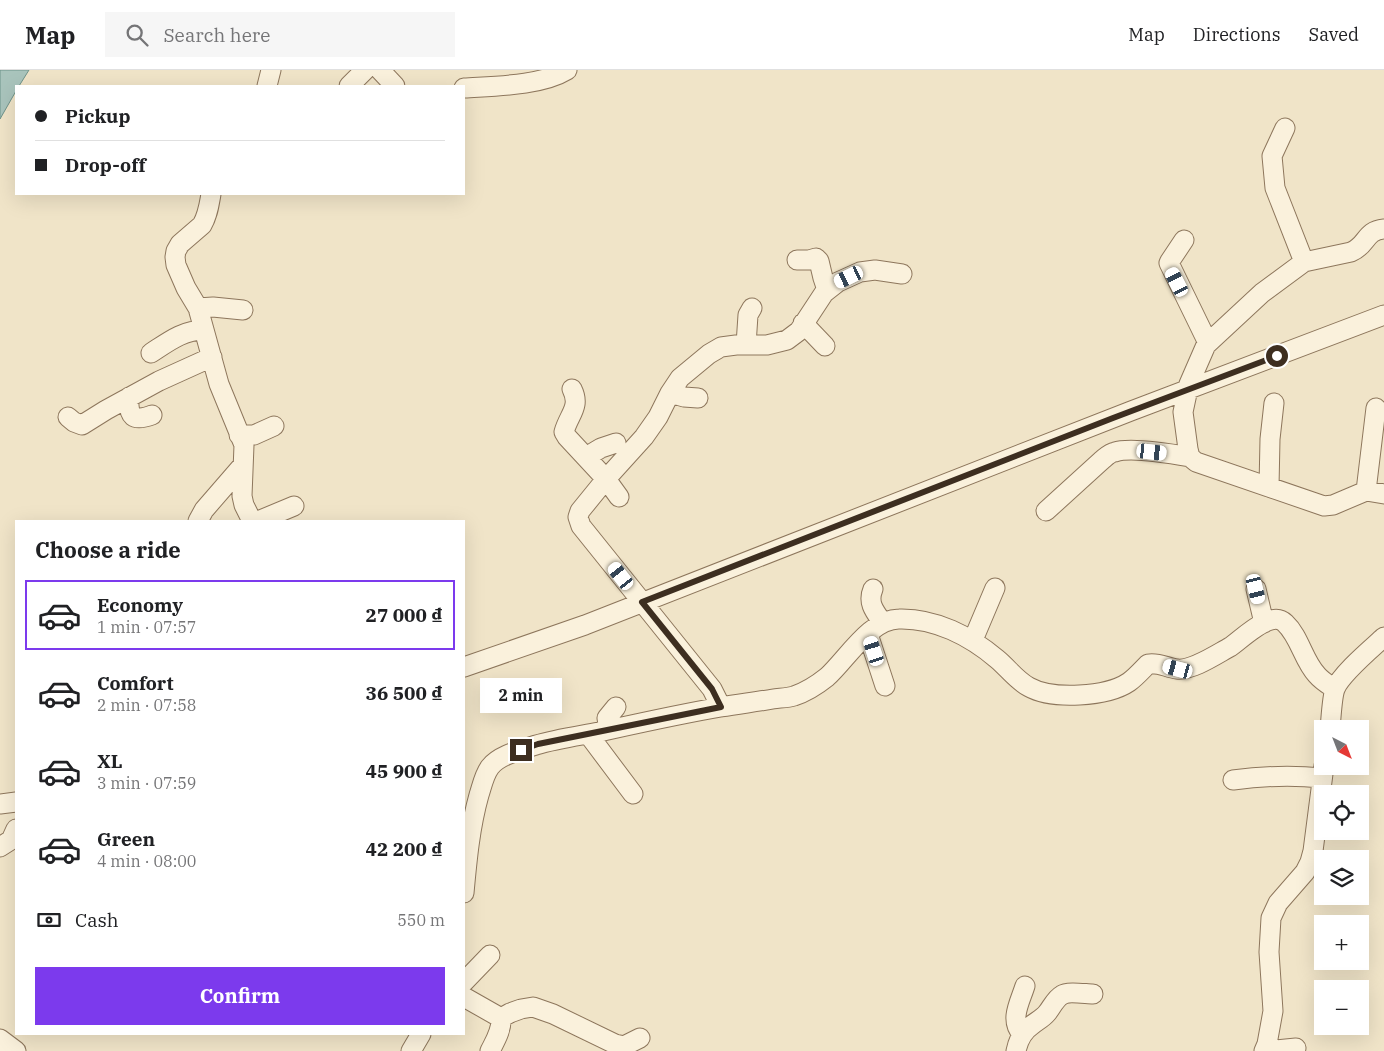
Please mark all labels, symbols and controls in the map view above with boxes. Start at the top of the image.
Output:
search box [105,12,455,57]
text: Map [25,19,75,51]
icon: search [123,21,151,49]
text: Search here [163,23,270,47]
text: Map [1128,23,1165,46]
text: Directions [1193,23,1281,46]
text: Saved [1309,23,1359,46]
text: Pickup [65,104,130,128]
text: Drop-off [65,153,146,177]
car [832,264,865,290]
car [1163,265,1190,299]
route start [1266,345,1288,367]
car [1136,443,1167,461]
text: Choose a ride [35,535,181,564]
car [605,560,636,592]
car [1245,573,1266,605]
icon: car [37,593,82,638]
text: Economy [97,593,183,617]
text: 27 000 ₫ [365,603,443,627]
text: 1 min · 07:57 [97,617,196,637]
car [862,634,885,668]
car [1161,658,1194,680]
icon: car [37,671,82,716]
text: Comfort [97,671,174,695]
callout: 2 min [480,678,562,712]
text: 36 500 ₫ [365,681,443,705]
text: 2 min [499,685,543,705]
text: 2 min · 07:58 [97,695,196,715]
north arrow [1314,720,1369,775]
map controls [1314,720,1369,1035]
route end [510,739,532,761]
icon: car [37,749,82,794]
text: XL [97,749,123,773]
text: 45 900 ₫ [365,759,443,783]
text: 3 min · 07:59 [97,773,196,793]
button: locate [1314,785,1369,840]
icon: car [37,827,82,872]
text: Green [97,827,155,851]
text: 42 200 ₫ [365,837,443,861]
button: layers [1314,850,1369,905]
text: 4 min · 08:00 [97,851,196,871]
icon: cash [35,906,63,934]
text: Cash [75,908,119,932]
text: 550 m [397,910,445,930]
button: + [1314,915,1369,970]
button: Confirm [35,967,445,1025]
button: − [1314,980,1369,1035]

